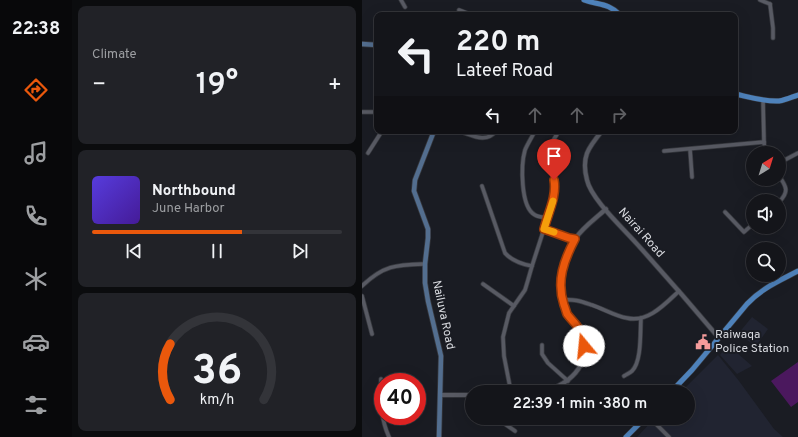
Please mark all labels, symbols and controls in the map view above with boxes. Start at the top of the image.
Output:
text: 22:38 [12,18,60,41]
text: 220 m [456,25,540,61]
icon: left [390,28,442,80]
text: Climate [92,47,137,63]
text: Lateef Road [456,60,553,83]
text: 19° [196,67,238,104]
text: − [92,72,106,99]
text: + [328,72,342,99]
icon: directions [22,76,50,104]
icon: left [482,104,504,126]
icon: ahead [524,104,546,126]
icon: ahead [566,104,588,126]
icon: right [608,104,630,126]
icon: music [22,139,50,167]
pin [537,139,571,180]
icon: arrive [543,145,565,167]
north arrow [746,146,786,186]
map controls [746,146,786,282]
text: Northbound [152,182,236,201]
button: sound [746,194,786,234]
text: June Harbor [152,201,225,217]
icon: phone [22,202,50,230]
street label: Nairai Road [614,205,668,261]
icon: previous [123,240,145,262]
icon: pause [206,240,228,262]
icon: next [289,240,311,262]
button: search [746,242,786,282]
icon: climate [22,265,50,293]
street label: Nailuva Road [428,279,458,351]
position arrow [563,325,605,367]
place label: Raiwaqa Police Station [715,327,789,357]
icon: car [22,328,50,356]
public building icon: Raiwaqa Police Station [694,333,712,351]
text: 36 [192,346,242,399]
speed limit sign: 40 [374,373,426,425]
icon: filters [22,391,50,419]
text: km/h [200,391,234,409]
text: 22:39 · 1 min · 380 m [513,395,647,414]

